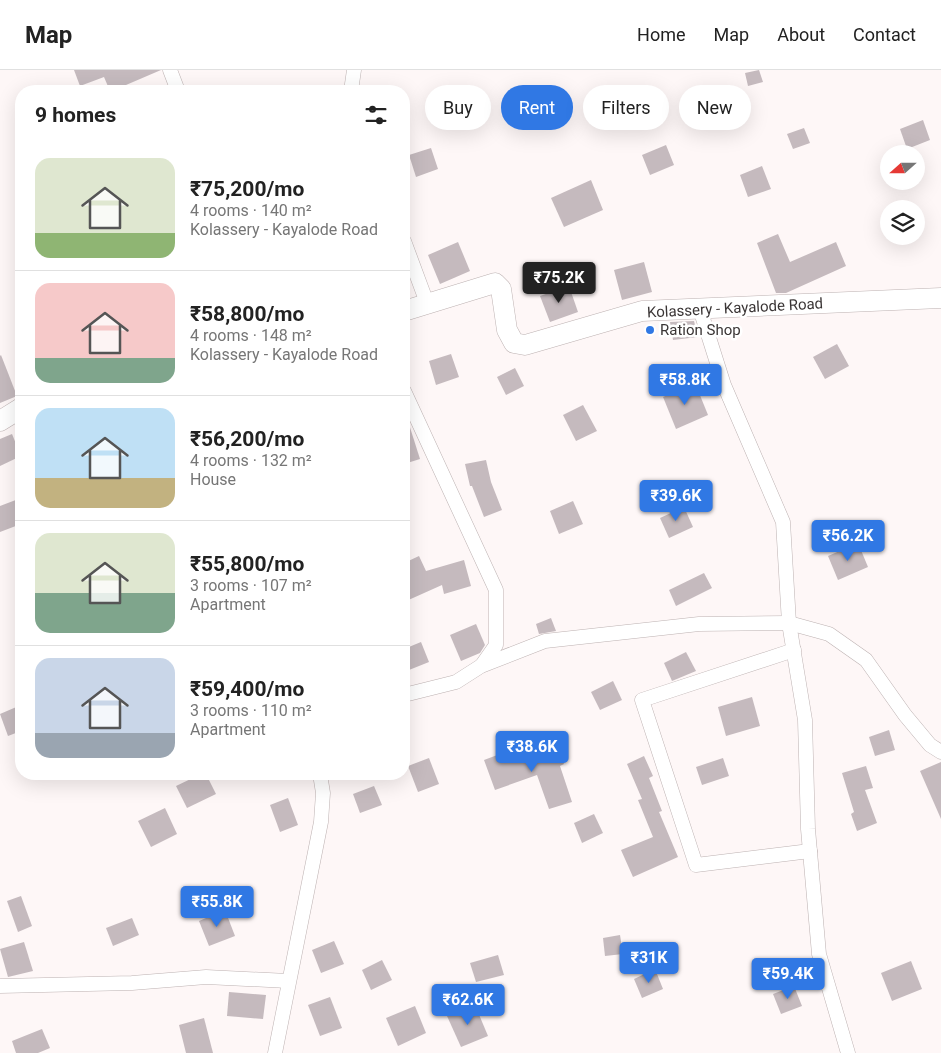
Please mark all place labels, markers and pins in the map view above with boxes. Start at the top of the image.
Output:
pin: ₹75.2K [518,262,600,304]
place label: Ration Shop [660,321,741,339]
marker: Ration Shop [644,324,656,336]
pin: ₹58.8K [644,364,726,406]
pin: ₹39.6K [635,480,717,522]
pin: ₹56.2K [807,520,889,562]
pin: ₹38.6K [491,730,573,773]
pin: ₹55.8K [176,886,258,928]
pin: ₹31K [619,942,679,984]
pin: ₹59.4K [747,958,829,1000]
pin: ₹62.6K [427,984,509,1026]

